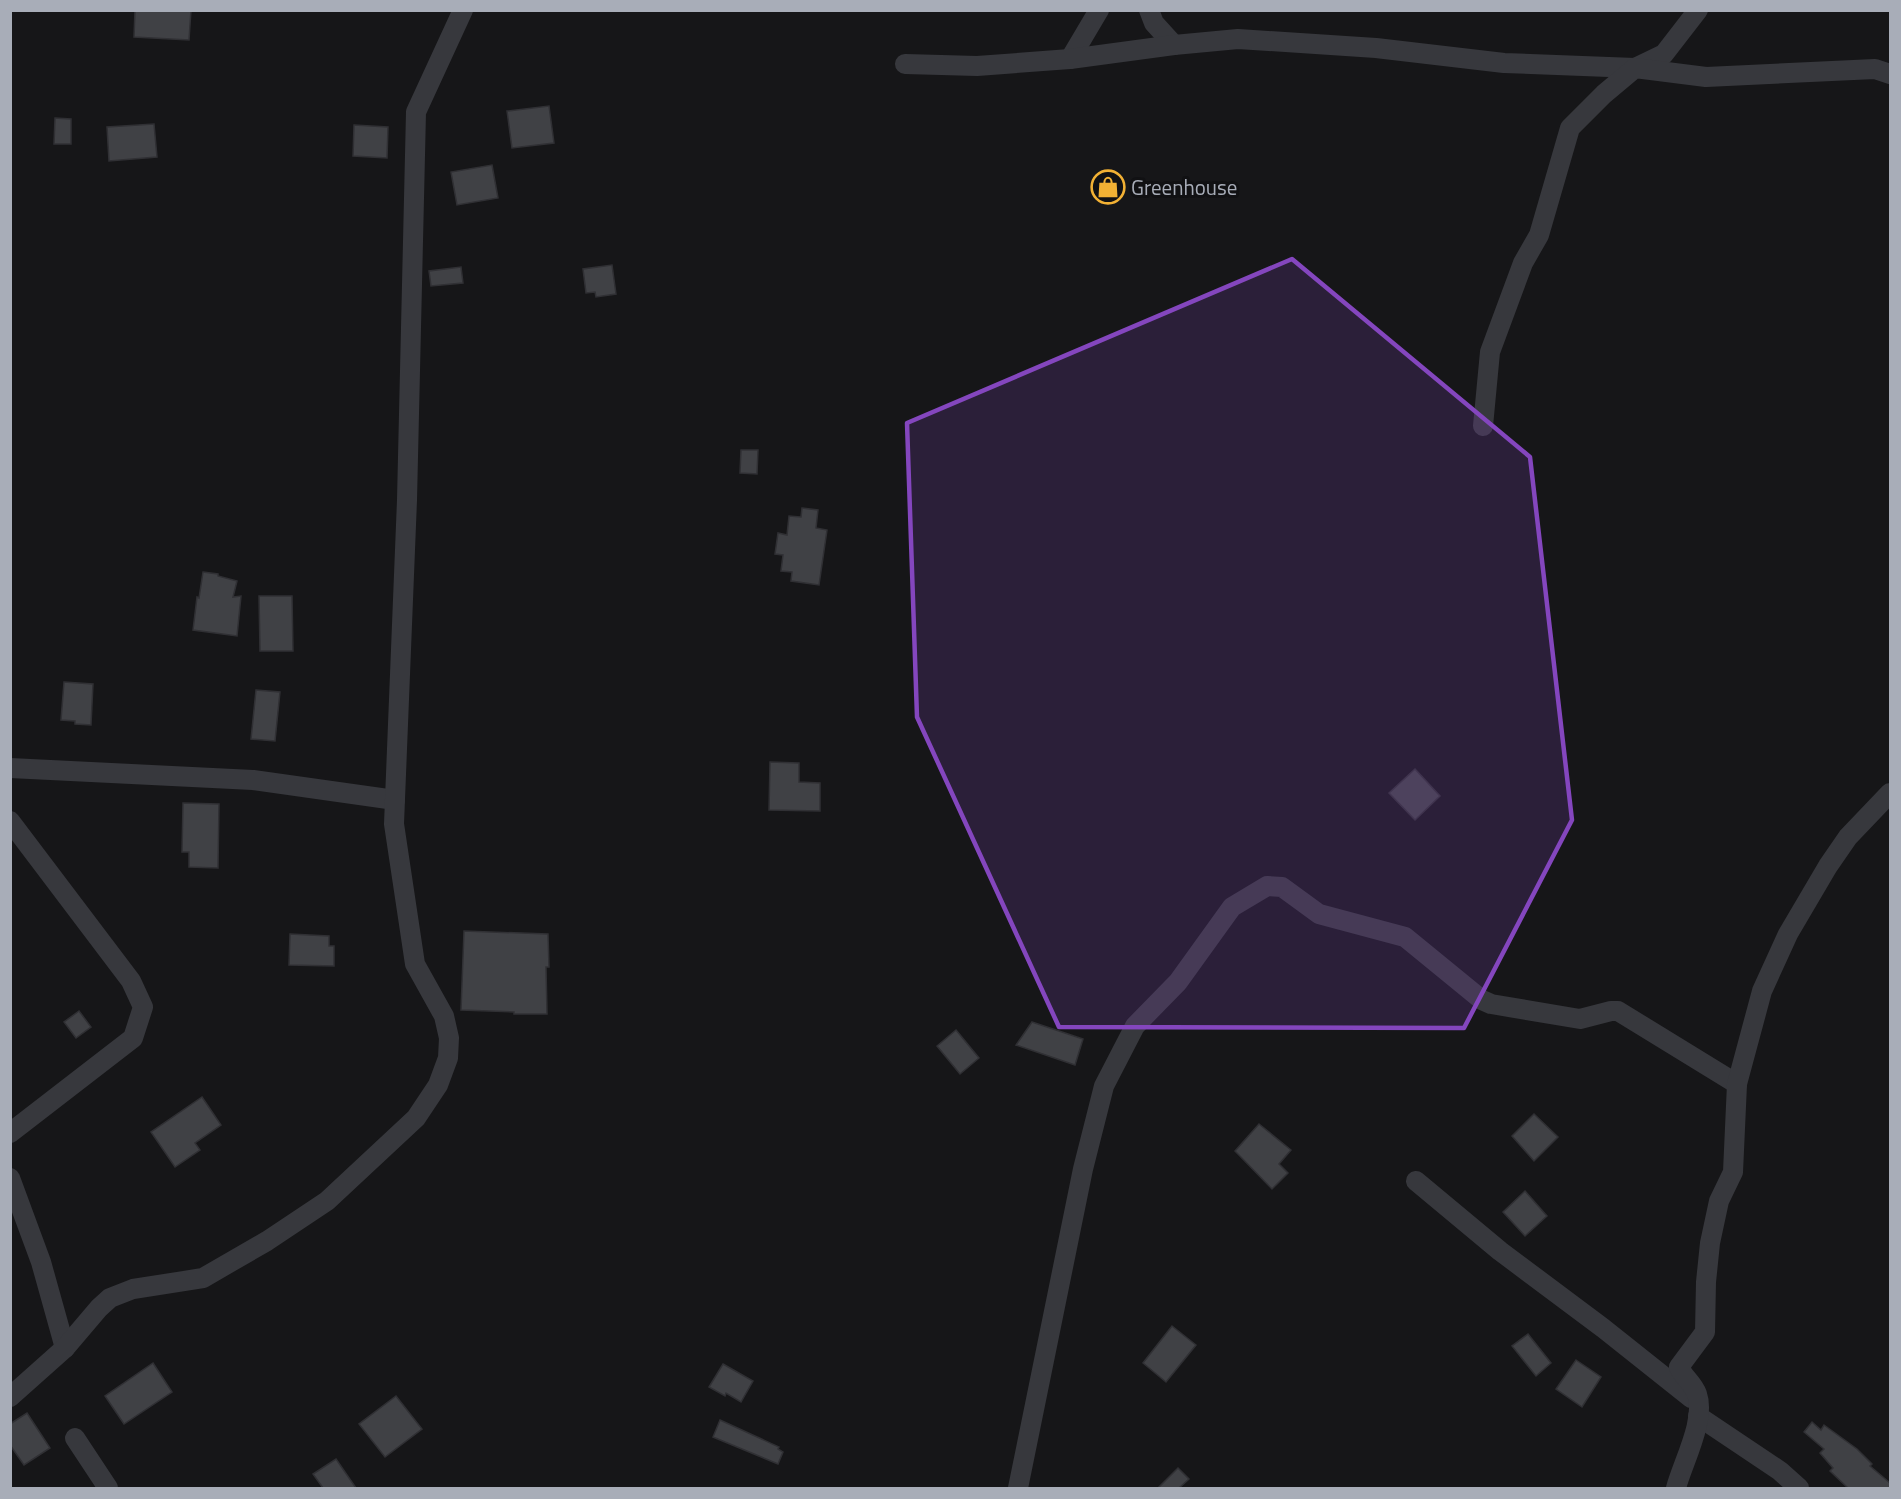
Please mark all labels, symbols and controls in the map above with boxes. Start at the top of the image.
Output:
shop icon: Greenhouse [1090,169,1126,205]
place label: Greenhouse [1131,171,1237,203]

